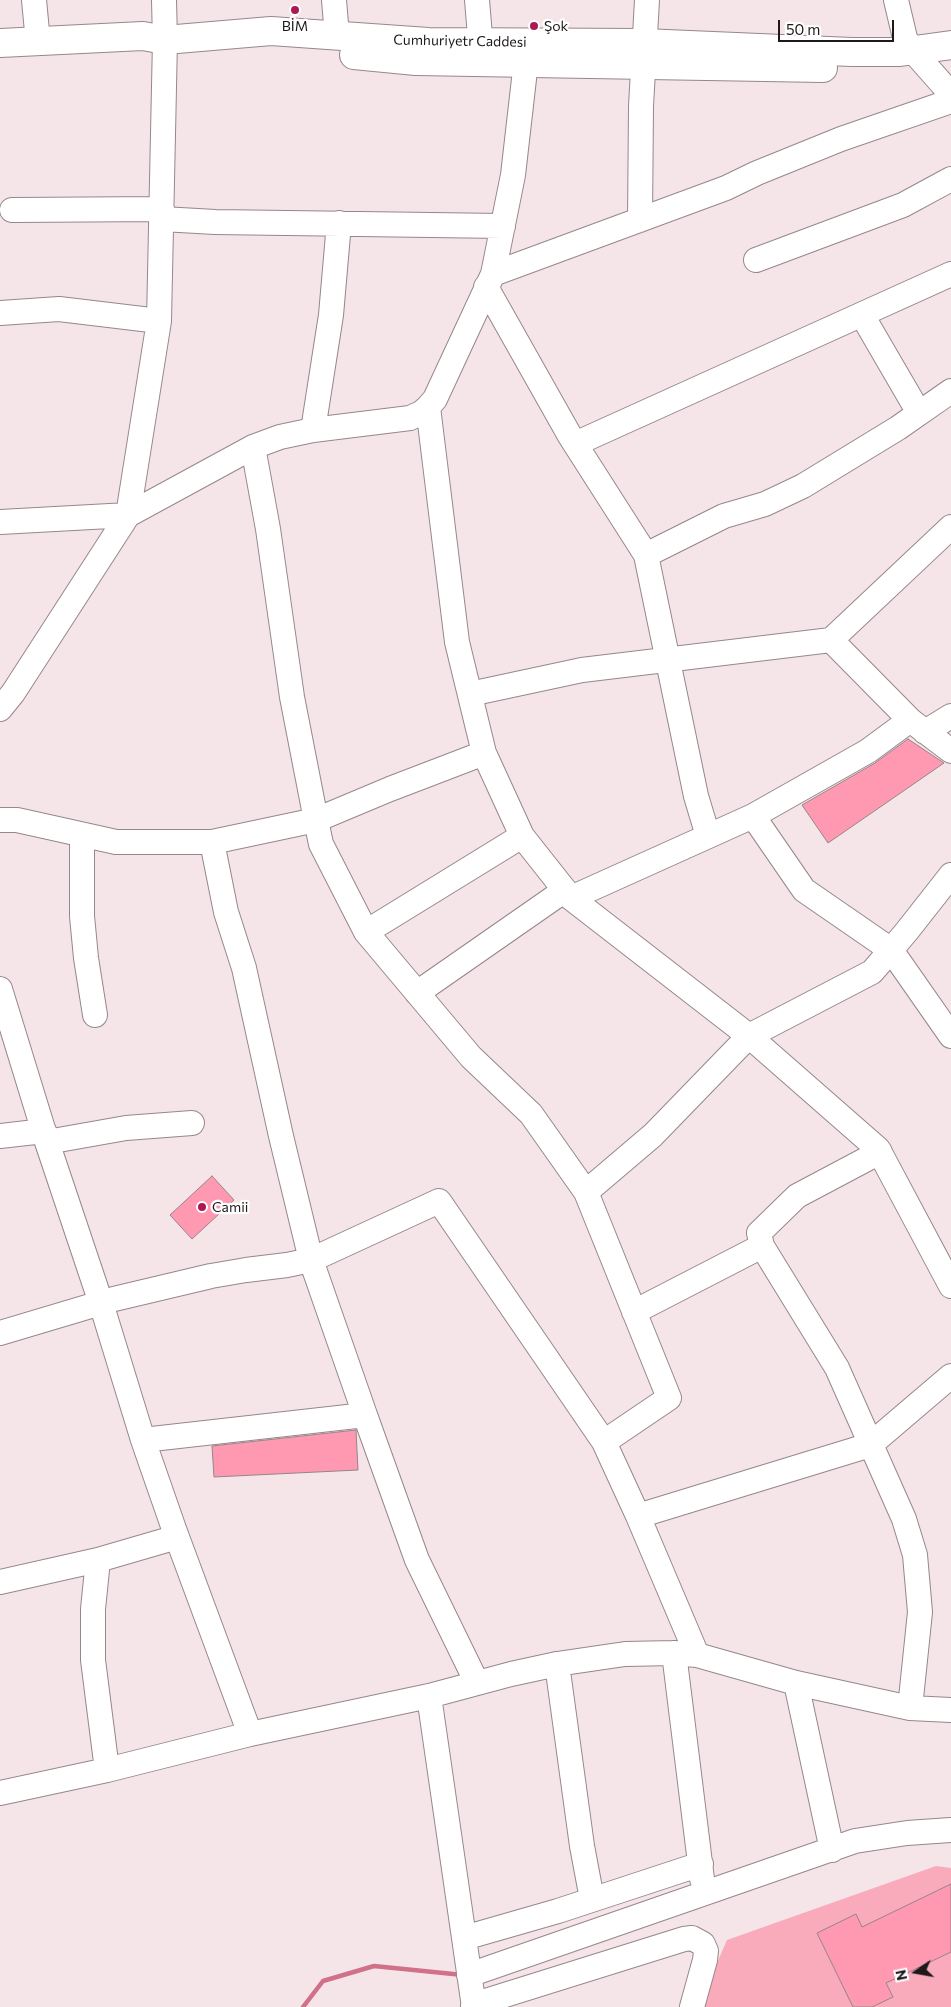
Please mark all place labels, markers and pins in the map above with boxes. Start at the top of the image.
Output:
marker: BİM [289,4,301,16]
place label: BİM [282,18,308,34]
place label: Şok [544,18,568,34]
marker: Şok [528,20,540,32]
place label: Camii [212,1199,248,1215]
marker: Camii [196,1201,208,1213]

